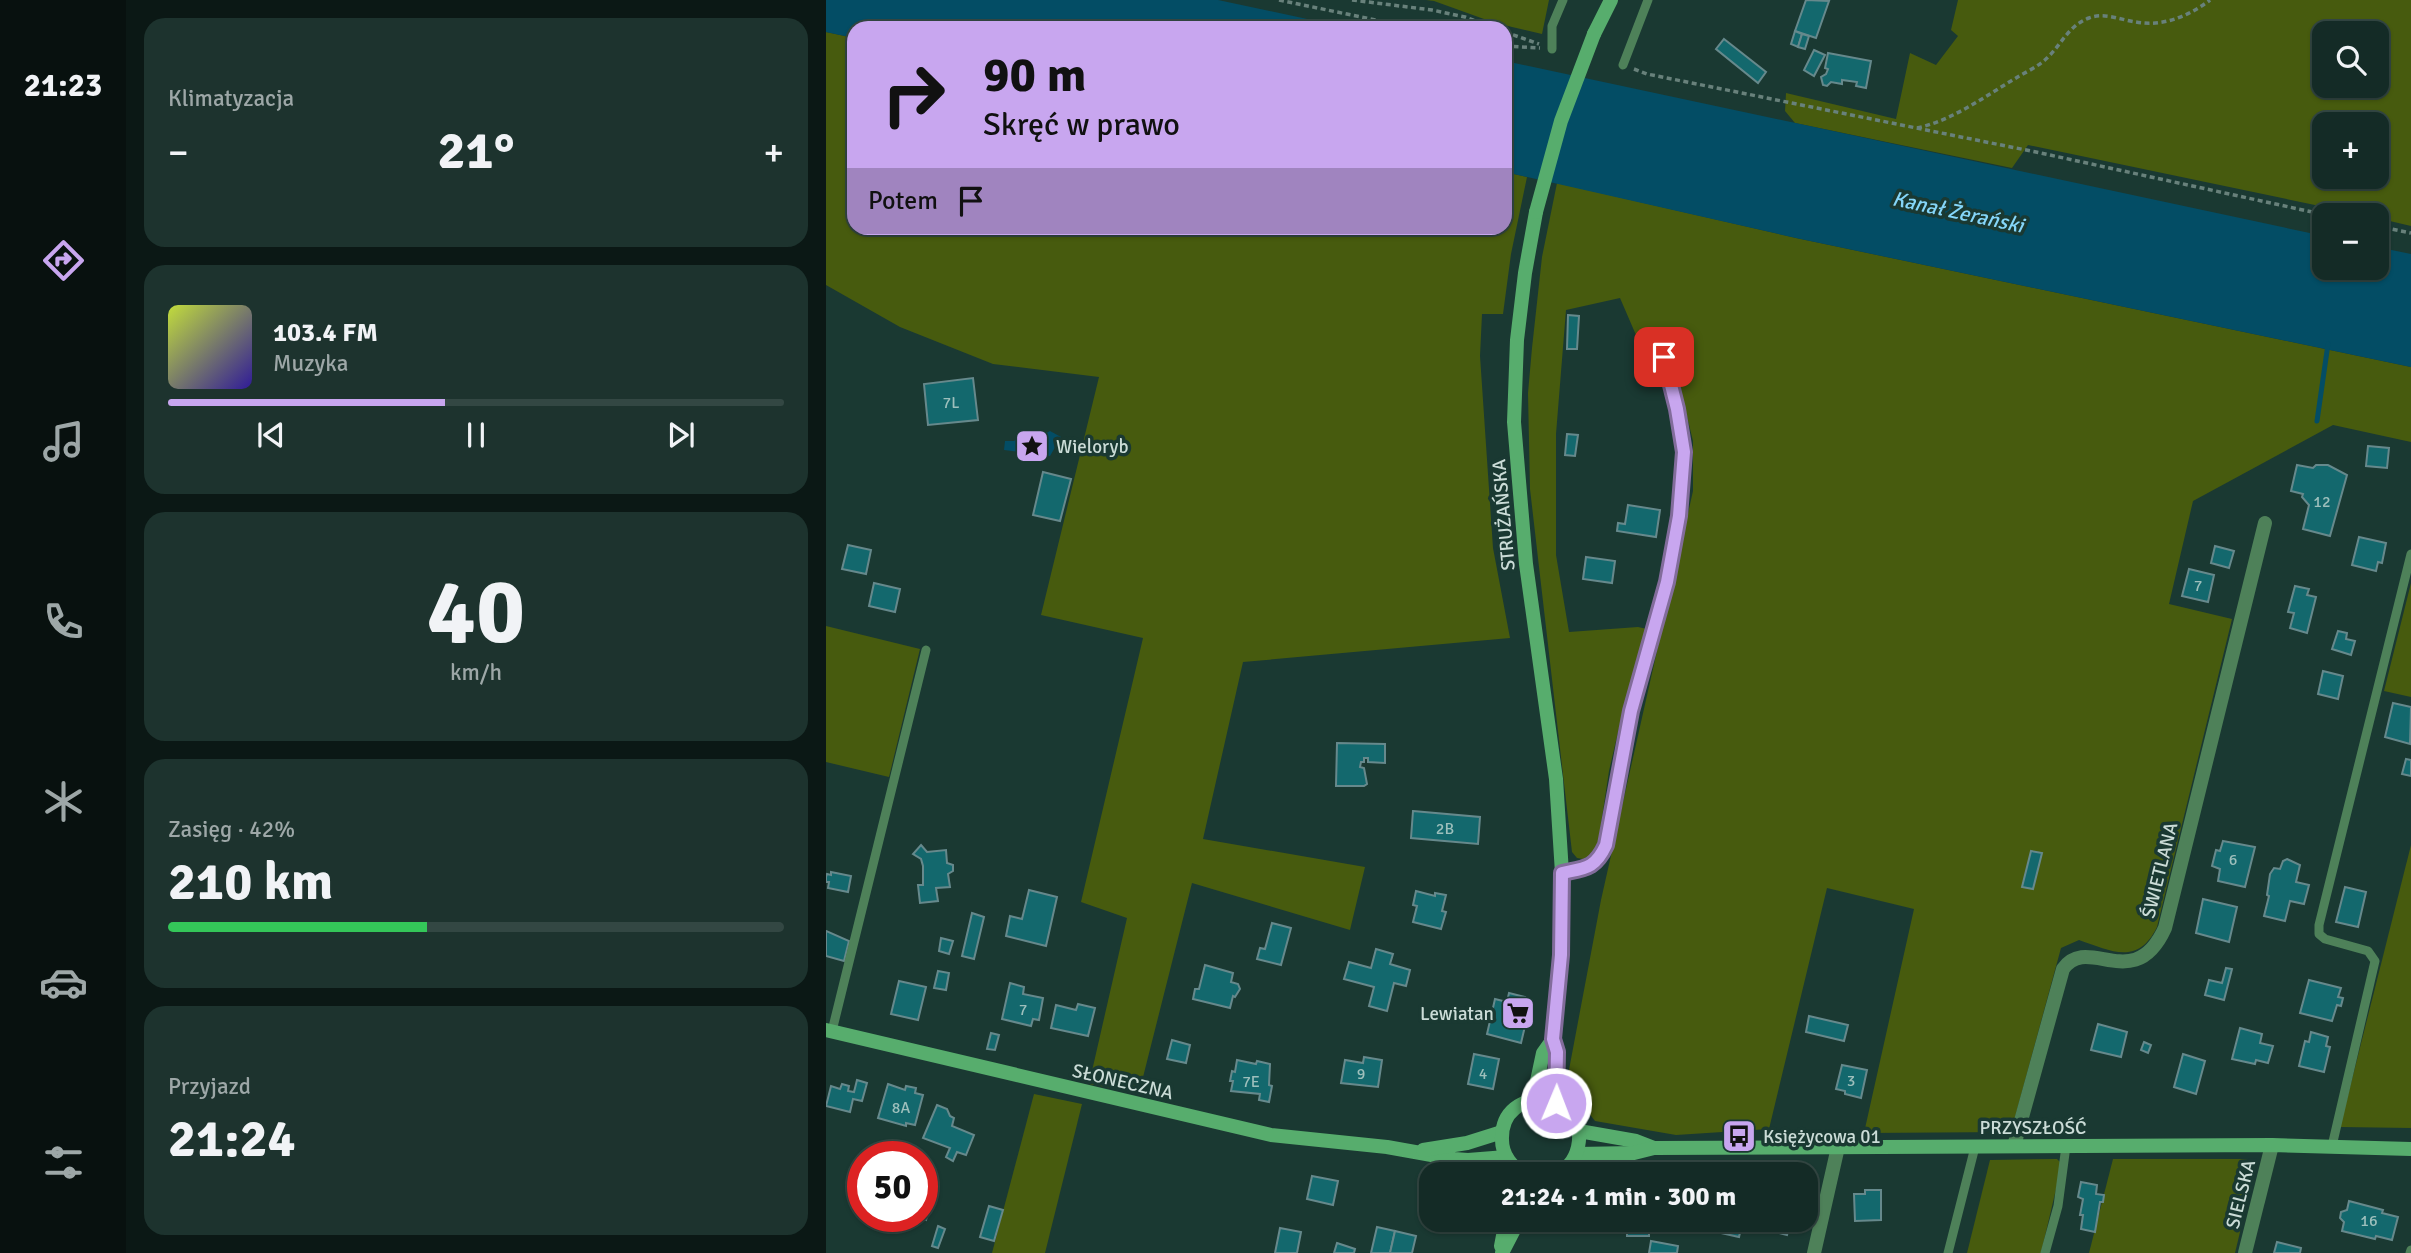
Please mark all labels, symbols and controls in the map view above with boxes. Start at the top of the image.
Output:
map controls [2312,21,2389,280]
button: search [2312,21,2389,98]
text: 90 m [983,45,1086,105]
icon: right [868,49,959,140]
text: 21:23 [24,66,102,105]
text: Klimatyzacja [168,84,294,113]
text: Skręć w prawo [983,105,1180,144]
button: + [2312,112,2389,189]
text: 21° [438,119,514,183]
text: − [168,129,189,176]
text: + [763,129,784,176]
icon: arrive [952,182,990,220]
text: Potem [868,185,938,217]
water label: Kanał Żerański [1890,185,2028,239]
button: − [2312,203,2389,280]
icon: directions [39,236,88,285]
text: 103.4 FM [273,317,378,349]
pin [1634,327,1694,387]
icon: arrive [1645,338,1683,376]
text: Muzyka [273,349,348,378]
house number: 7L [943,393,959,413]
icon: previous [252,416,290,454]
icon: pause [457,416,495,454]
icon: next [662,416,700,454]
icon: music [39,417,88,466]
place icon: Wieloryb [1013,427,1051,465]
place label: Wieloryb [1056,435,1128,459]
street label: STRUŻAŃSKA [1487,458,1521,572]
house number: 12 [2313,492,2331,512]
text: 40 [427,556,525,669]
house number: 7 [2194,576,2202,596]
icon: phone [39,597,88,646]
text: km/h [450,658,502,687]
icon: climate [39,777,88,826]
text: Zasięg · 42% [168,815,295,844]
house number: 2B [1436,819,1454,839]
street label: ŚWIETLANA [2136,820,2184,921]
text: 210 km [168,850,333,914]
house number: 6 [2229,850,2237,870]
icon: car [39,958,88,1007]
supermarket icon: Lewiatan [1499,994,1537,1032]
house number: 7 [1019,1000,1027,1020]
place label: Lewiatan [1420,1002,1494,1026]
street label: SŁONECZNA [1070,1059,1176,1105]
house number: 9 [1357,1064,1365,1084]
house number: 4 [1479,1064,1488,1084]
position arrow [1519,1066,1593,1140]
house number: 3 [1847,1071,1855,1091]
text: Przyjazd [168,1072,251,1101]
house number: 7E [1242,1072,1260,1092]
house number: 8A [892,1098,910,1118]
text: 21:24 [168,1107,296,1171]
street label: PRZYSZŁOŚĆ [1979,1116,2087,1140]
bus stop icon: Księżycowa 01 [1720,1117,1758,1155]
place label: Księżycowa 01 [1763,1125,1881,1149]
icon: filters [39,1138,88,1187]
speed limit sign: 50 [847,1141,938,1232]
street label: SIELSKA [2221,1157,2261,1231]
text: 21:24 · 1 min · 300 m [1501,1181,1736,1213]
house number: 16 [2360,1211,2378,1231]

